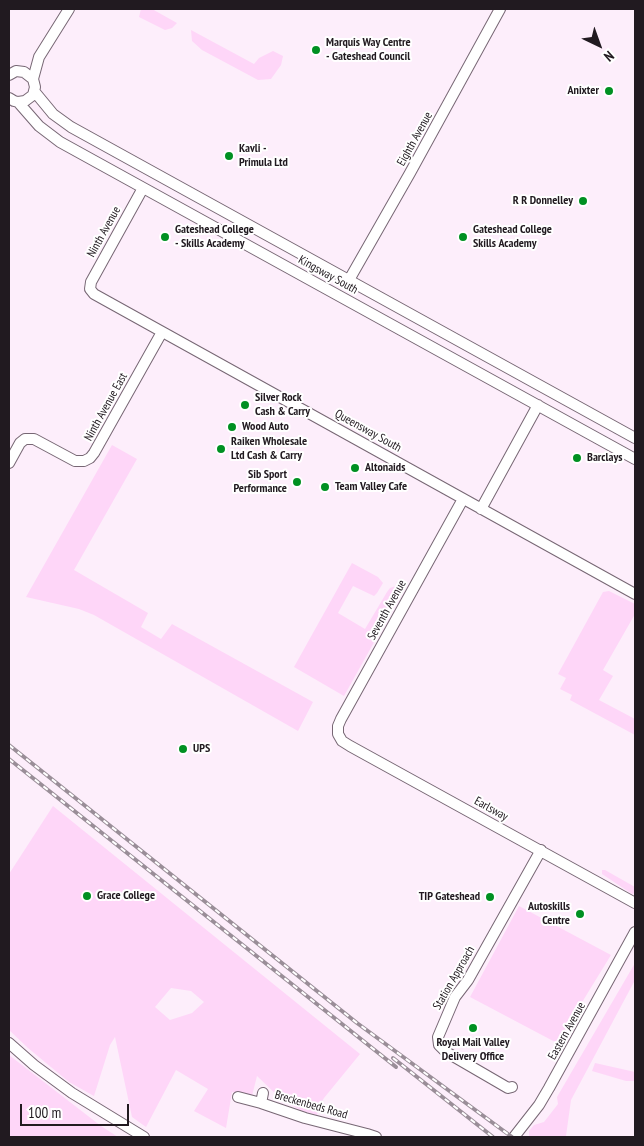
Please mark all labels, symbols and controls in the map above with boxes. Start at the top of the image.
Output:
north arrow [574,20,624,70]
place label: Marquis Way Centre - Gateshead Council [326,36,411,64]
marker: Marquis Way Centre - Gateshead Council [310,44,322,56]
text: N [600,47,618,65]
place label: Anixter [567,84,599,98]
marker: Anixter [603,85,615,97]
street label: Eighth Avenue [394,109,436,169]
place label: Kavli - Primula Ltd [239,142,288,170]
marker: Kavli - Primula Ltd [223,150,235,162]
place label: R R Donnelley [513,194,573,208]
marker: R R Donnelley [577,195,589,207]
street label: Ninth Avenue [84,204,124,260]
place label: Gateshead College - Skills Academy [175,223,254,251]
place label: Gateshead College Skills Academy [473,223,552,251]
marker: Gateshead College - Skills Academy [159,231,171,243]
marker: Gateshead College Skills Academy [457,231,469,243]
street label: Kingsway South [296,253,360,297]
street label: Ninth Avenue East [81,370,131,444]
place label: Silver Rock Cash & Carry [255,391,310,419]
marker: Silver Rock Cash & Carry [239,399,251,411]
street label: Queensway South [332,407,404,455]
place label: Wood Auto [242,420,289,434]
marker: Wood Auto [226,421,238,433]
place label: Raiken Wholesale Ltd Cash & Carry [231,435,307,463]
marker: Raiken Wholesale Ltd Cash & Carry [215,443,227,455]
place label: Barclays [587,451,622,465]
marker: Barclays [571,452,583,464]
place label: Altonaids [365,461,405,475]
marker: Altonaids [349,462,361,474]
place label: Sib Sport Performance [233,468,287,496]
marker: Sib Sport Performance [291,476,303,488]
place label: Team Valley Cafe [335,480,407,494]
marker: Team Valley Cafe [319,481,331,493]
street label: Seventh Avenue [365,578,409,642]
place label: UPS [193,742,210,756]
marker: UPS [177,743,189,755]
street label: Earlsway [472,794,510,824]
place label: Grace College [97,889,155,903]
marker: Grace College [81,890,93,902]
place label: TIP Gateshead [419,890,480,904]
marker: TIP Gateshead [484,891,496,903]
place label: Autoskills Centre [528,900,570,928]
marker: Autoskills Centre [574,908,586,920]
street label: Station Approach [430,944,478,1012]
street label: Eastern Avenue [545,1000,589,1062]
marker: Royal Mail Valley Delivery Office [467,1022,479,1034]
place label: Royal Mail Valley Delivery Office [437,1036,509,1064]
street label: Breckenbeds Road [273,1088,349,1122]
scale bar [22,1094,131,1126]
text: 100 m [28,1103,61,1122]

